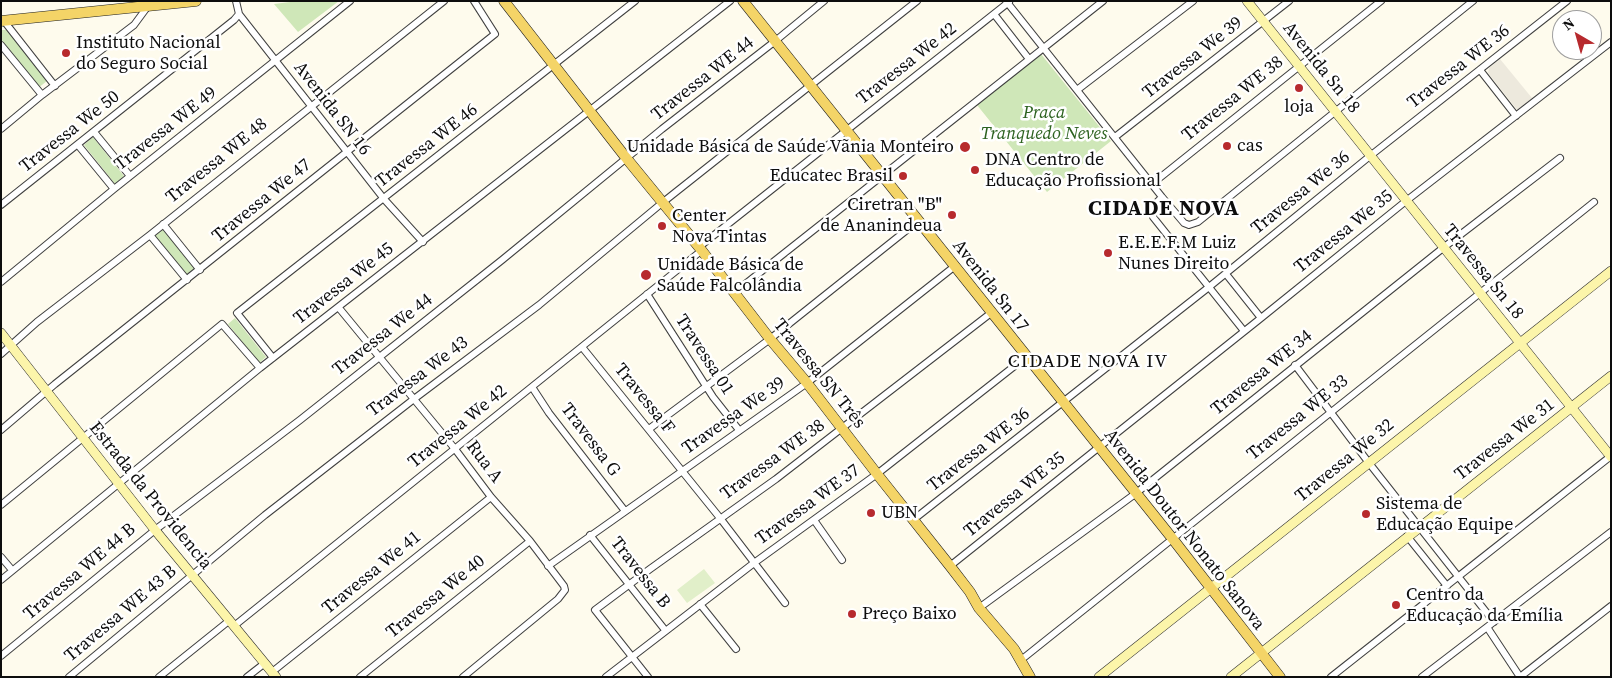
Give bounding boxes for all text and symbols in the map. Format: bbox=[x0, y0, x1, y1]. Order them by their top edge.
north arrow bbox=[1552, 10, 1602, 60]
street label: Travessa We 39 bbox=[1139, 12, 1247, 104]
text: N bbox=[1558, 13, 1579, 35]
street label: Travessa We 42 bbox=[853, 18, 961, 110]
street label: Avenida Sn 18 bbox=[1278, 18, 1364, 118]
street label: Travessa WE 36 bbox=[1404, 20, 1514, 114]
place label: Instituto Nacional do Seguro Social bbox=[76, 32, 221, 74]
street label: Travessa WE 44 bbox=[648, 32, 758, 126]
marker: Instituto Nacional do Seguro Social bbox=[60, 47, 72, 59]
street label: Travessa WE 38 bbox=[1178, 52, 1288, 146]
street label: Avenida SN 16 bbox=[289, 58, 375, 160]
street label: Travessa WE 49 bbox=[111, 82, 221, 176]
marker: loja bbox=[1293, 82, 1305, 94]
street label: Travessa We 50 bbox=[16, 86, 124, 178]
place label: loja bbox=[1284, 96, 1314, 118]
street label: Travessa WE 46 bbox=[372, 99, 482, 193]
park label: Praça Tranquedo Neves bbox=[981, 102, 1107, 144]
street label: Travessa WE 48 bbox=[162, 114, 272, 208]
place label: cas bbox=[1237, 135, 1263, 157]
place label: Unidade Básica de Saúde Vãnia Monteiro bbox=[627, 136, 954, 158]
marker: Unidade Básica de Saúde Vãnia Monteiro bbox=[958, 140, 972, 154]
marker: cas bbox=[1221, 140, 1233, 152]
street label: Travessa We 36 bbox=[1247, 147, 1355, 239]
place label: DNA Centro de Educação Profissional bbox=[985, 149, 1161, 192]
street label: Travessa We 47 bbox=[208, 155, 316, 247]
marker: DNA Centro de Educação Profissional bbox=[969, 164, 981, 176]
place label: Educatec Brasil bbox=[769, 165, 893, 187]
marker: Educatec Brasil bbox=[897, 170, 909, 182]
street label: Travessa We 35 bbox=[1290, 186, 1398, 278]
place label: Ciretran "B" de Ananindeua bbox=[820, 194, 942, 236]
district label: CIDADE NOVA bbox=[1087, 196, 1241, 222]
place label: Center Nova Tintas bbox=[672, 205, 767, 248]
marker: Ciretran "B" de Ananindeua bbox=[946, 209, 958, 221]
marker: Center Nova Tintas bbox=[656, 220, 668, 232]
street label: Travessa Sn 18 bbox=[1438, 220, 1528, 324]
place label: E.E.E.F.M Luiz Nunes Direito bbox=[1118, 232, 1236, 274]
street label: Avenida Sn 17 bbox=[947, 236, 1033, 336]
street label: Travessa We 45 bbox=[290, 238, 398, 330]
marker: E.E.E.F.M Luiz Nunes Direito bbox=[1102, 247, 1114, 259]
place label: Unidade Básica de Saúde Falcolândia bbox=[657, 254, 804, 296]
marker: Unidade Básica de Saúde Falcolândia bbox=[639, 268, 653, 282]
street label: Travessa We 44 bbox=[329, 289, 437, 381]
street label: Travessa 01 bbox=[670, 311, 738, 399]
street label: Travessa SN Três bbox=[768, 315, 870, 433]
street label: Travessa WE 34 bbox=[1207, 326, 1317, 420]
street label: Travessa We 43 bbox=[363, 332, 473, 422]
district label: CIDADE NOVA IV bbox=[1006, 351, 1170, 373]
street label: Travessa F bbox=[609, 360, 679, 438]
street label: Travessa WE 33 bbox=[1243, 371, 1353, 465]
street label: Travessa We 39 bbox=[678, 372, 790, 460]
street label: Travessa We 42 bbox=[404, 381, 512, 473]
street label: Travessa We 31 bbox=[1451, 394, 1559, 486]
street label: Travessa G bbox=[556, 399, 624, 481]
street label: Travessa WE 36 bbox=[924, 403, 1034, 497]
street label: Travessa WE 38 bbox=[717, 415, 829, 505]
street label: Travessa We 32 bbox=[1291, 415, 1399, 507]
street label: Estrada da Providencia bbox=[84, 418, 216, 574]
street label: Avenida Doutor Nonato Sanova bbox=[1099, 425, 1269, 635]
street label: Rua A bbox=[461, 437, 507, 487]
street label: Travessa WE 35 bbox=[960, 448, 1070, 542]
street label: Travessa WE 37 bbox=[752, 460, 864, 550]
place label: Sistema de Educação Equipe bbox=[1376, 493, 1513, 536]
place label: UBN bbox=[881, 502, 918, 524]
marker: UBN bbox=[865, 507, 877, 519]
marker: Sistema de Educação Equipe bbox=[1360, 508, 1372, 520]
street label: Travessa WE 44 B bbox=[20, 519, 140, 625]
street label: Travessa We 41 bbox=[318, 527, 426, 619]
street label: Travessa B bbox=[605, 533, 675, 613]
street label: Travessa We 40 bbox=[382, 551, 490, 643]
street label: Travessa WE 43 B bbox=[61, 561, 181, 667]
place label: Centro da Educação da Emília bbox=[1406, 584, 1563, 626]
marker: Centro da Educação da Emília bbox=[1390, 599, 1402, 611]
place label: Preço Baixo bbox=[862, 603, 957, 625]
marker: Preço Baixo bbox=[846, 608, 858, 620]

